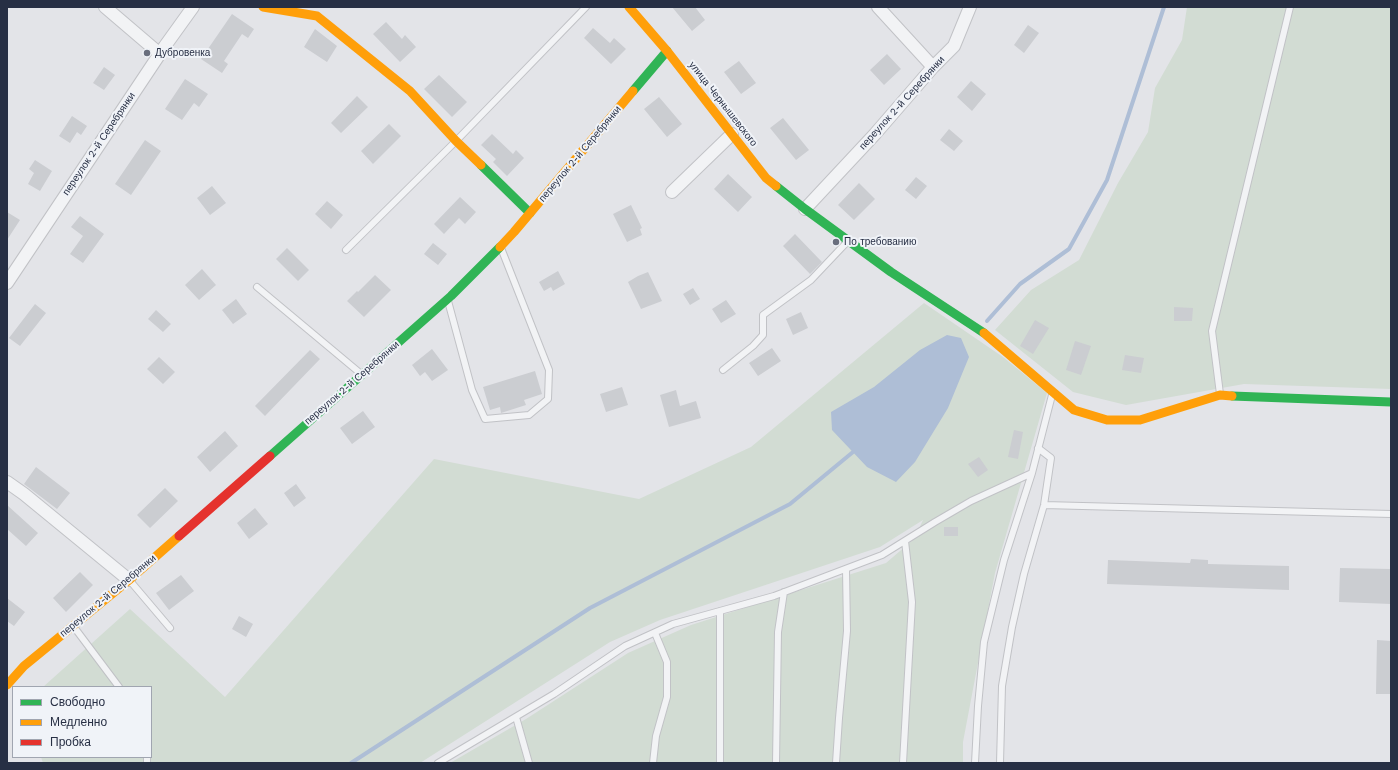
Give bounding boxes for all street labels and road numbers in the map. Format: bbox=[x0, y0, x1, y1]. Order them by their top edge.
street label: переулок 2-й Серебрянки bbox=[857, 54, 947, 152]
street label: улица Чернышевского bbox=[686, 59, 760, 149]
street label: переулок 2-й Серебрянки bbox=[60, 90, 138, 198]
street label: переулок 2-й Серебрянки bbox=[536, 104, 624, 204]
street label: переулок 2-й Серебрянки bbox=[302, 339, 402, 427]
street label: переулок 2-й Серебрянки bbox=[58, 552, 158, 640]

